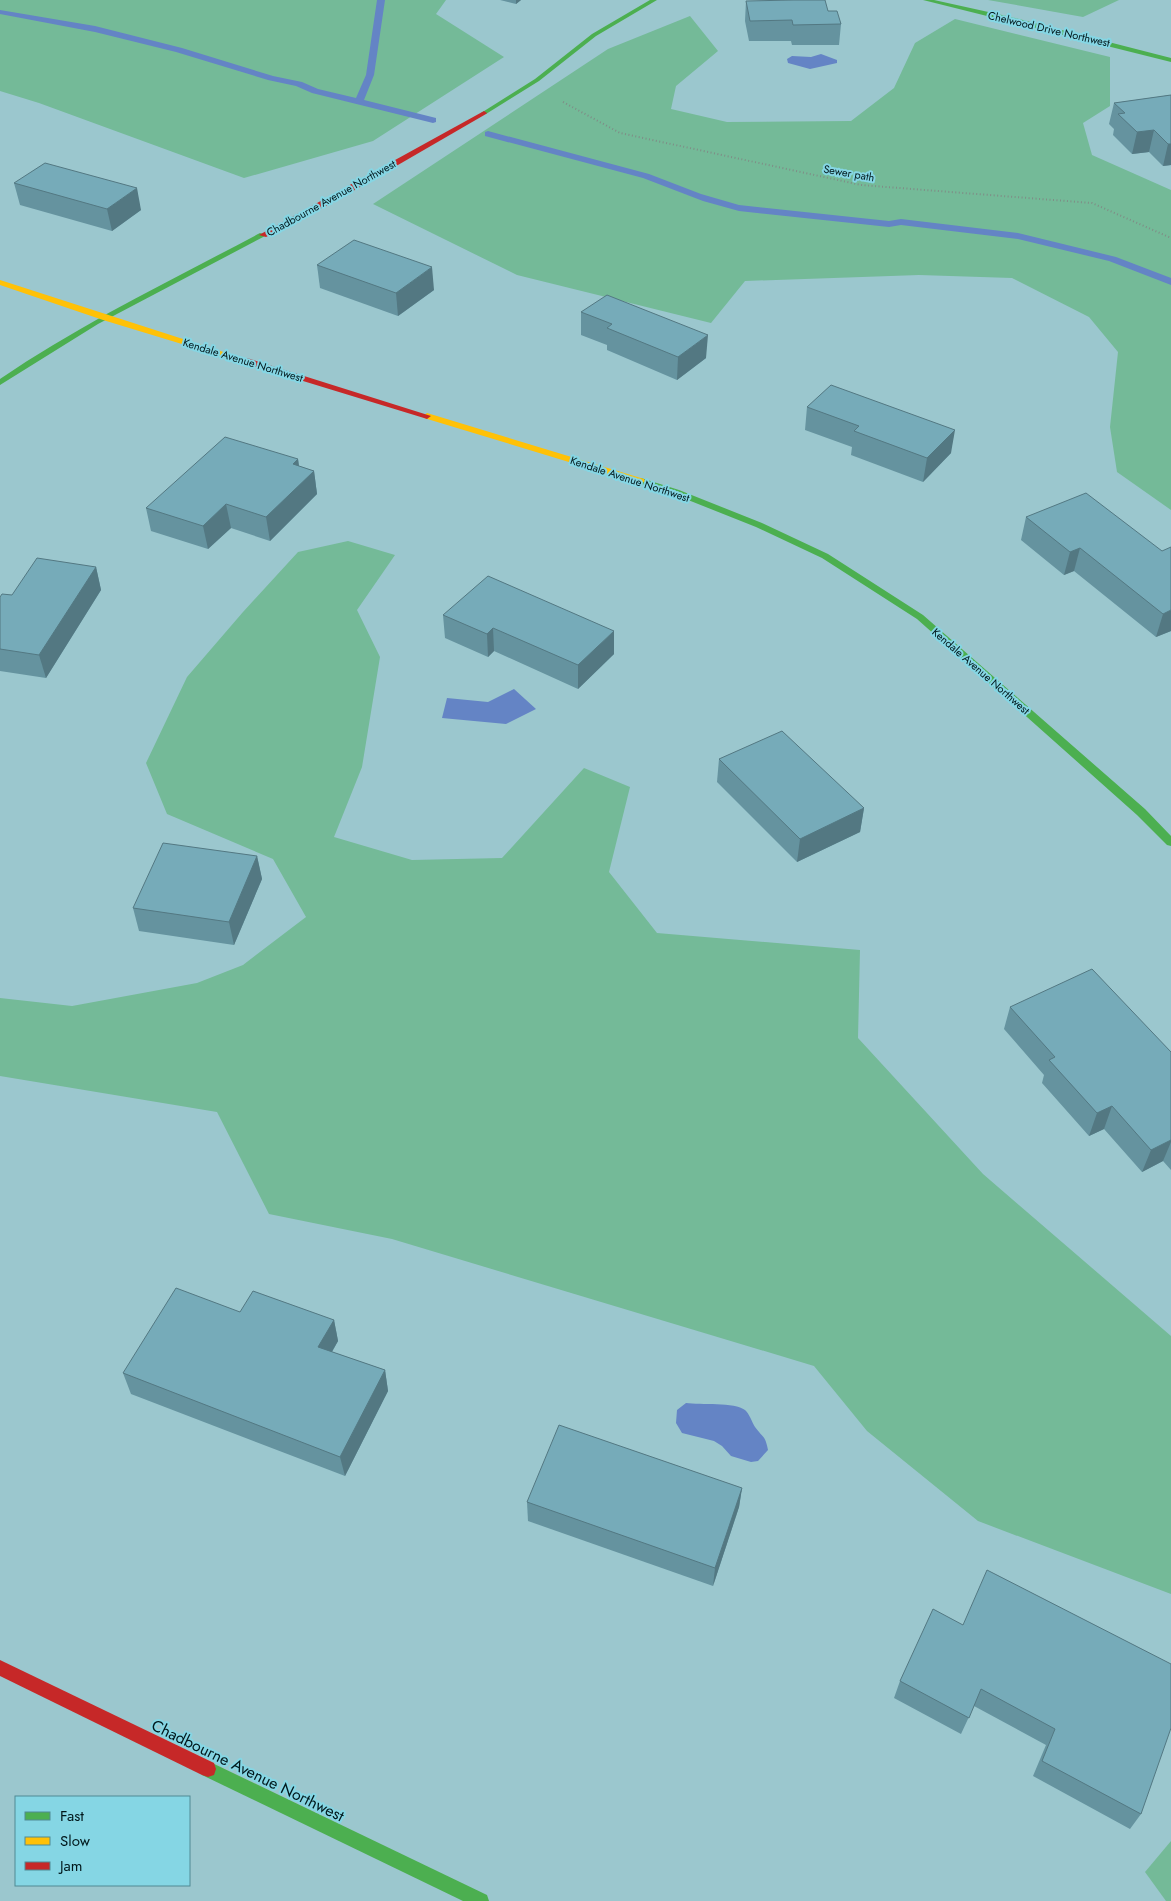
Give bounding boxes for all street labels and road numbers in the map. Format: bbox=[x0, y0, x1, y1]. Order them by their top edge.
street label: Chelwood Drive Northwest bbox=[986, 7, 1112, 51]
street label: Chadbourne Avenue Northwest bbox=[263, 156, 399, 240]
street label: Sewer path bbox=[822, 161, 876, 185]
street label: Kendale Avenue Northwest bbox=[181, 334, 305, 386]
street label: Kendale Avenue Northwest bbox=[568, 452, 692, 506]
street label: Kendale Avenue Northwest bbox=[929, 624, 1034, 718]
street label: Chadbourne Avenue Northwest bbox=[147, 1714, 348, 1827]

